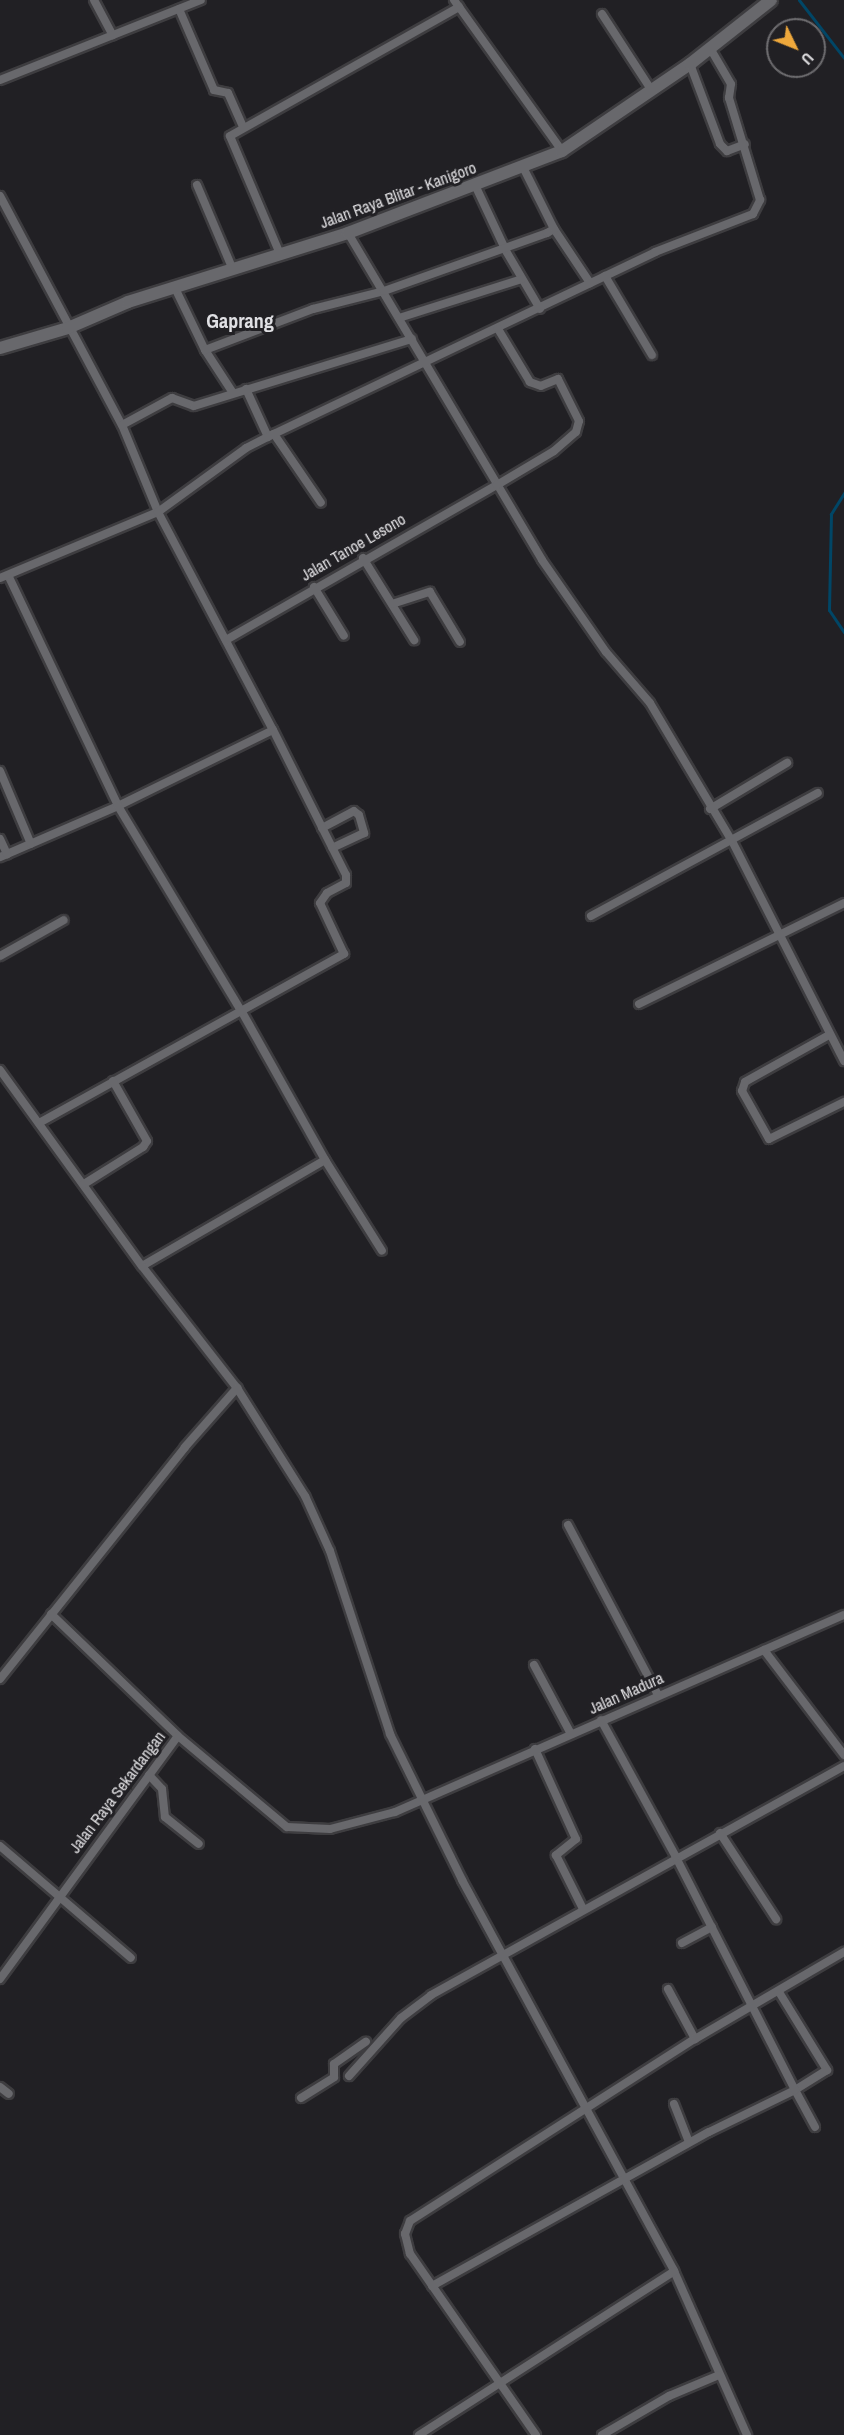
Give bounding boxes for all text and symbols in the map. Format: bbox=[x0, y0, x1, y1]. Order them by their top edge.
north arrow bbox=[766, 18, 826, 78]
text: U bbox=[796, 48, 819, 70]
street label: Jalan Raya Blitar - Kanigoro bbox=[317, 158, 479, 232]
district label: Gaprang bbox=[206, 308, 274, 332]
street label: Jalan Tanoe Lesono bbox=[297, 509, 409, 585]
street label: Jalan Madura bbox=[586, 1668, 666, 1718]
street label: Jalan Raya Sekardangan bbox=[65, 1727, 169, 1857]

